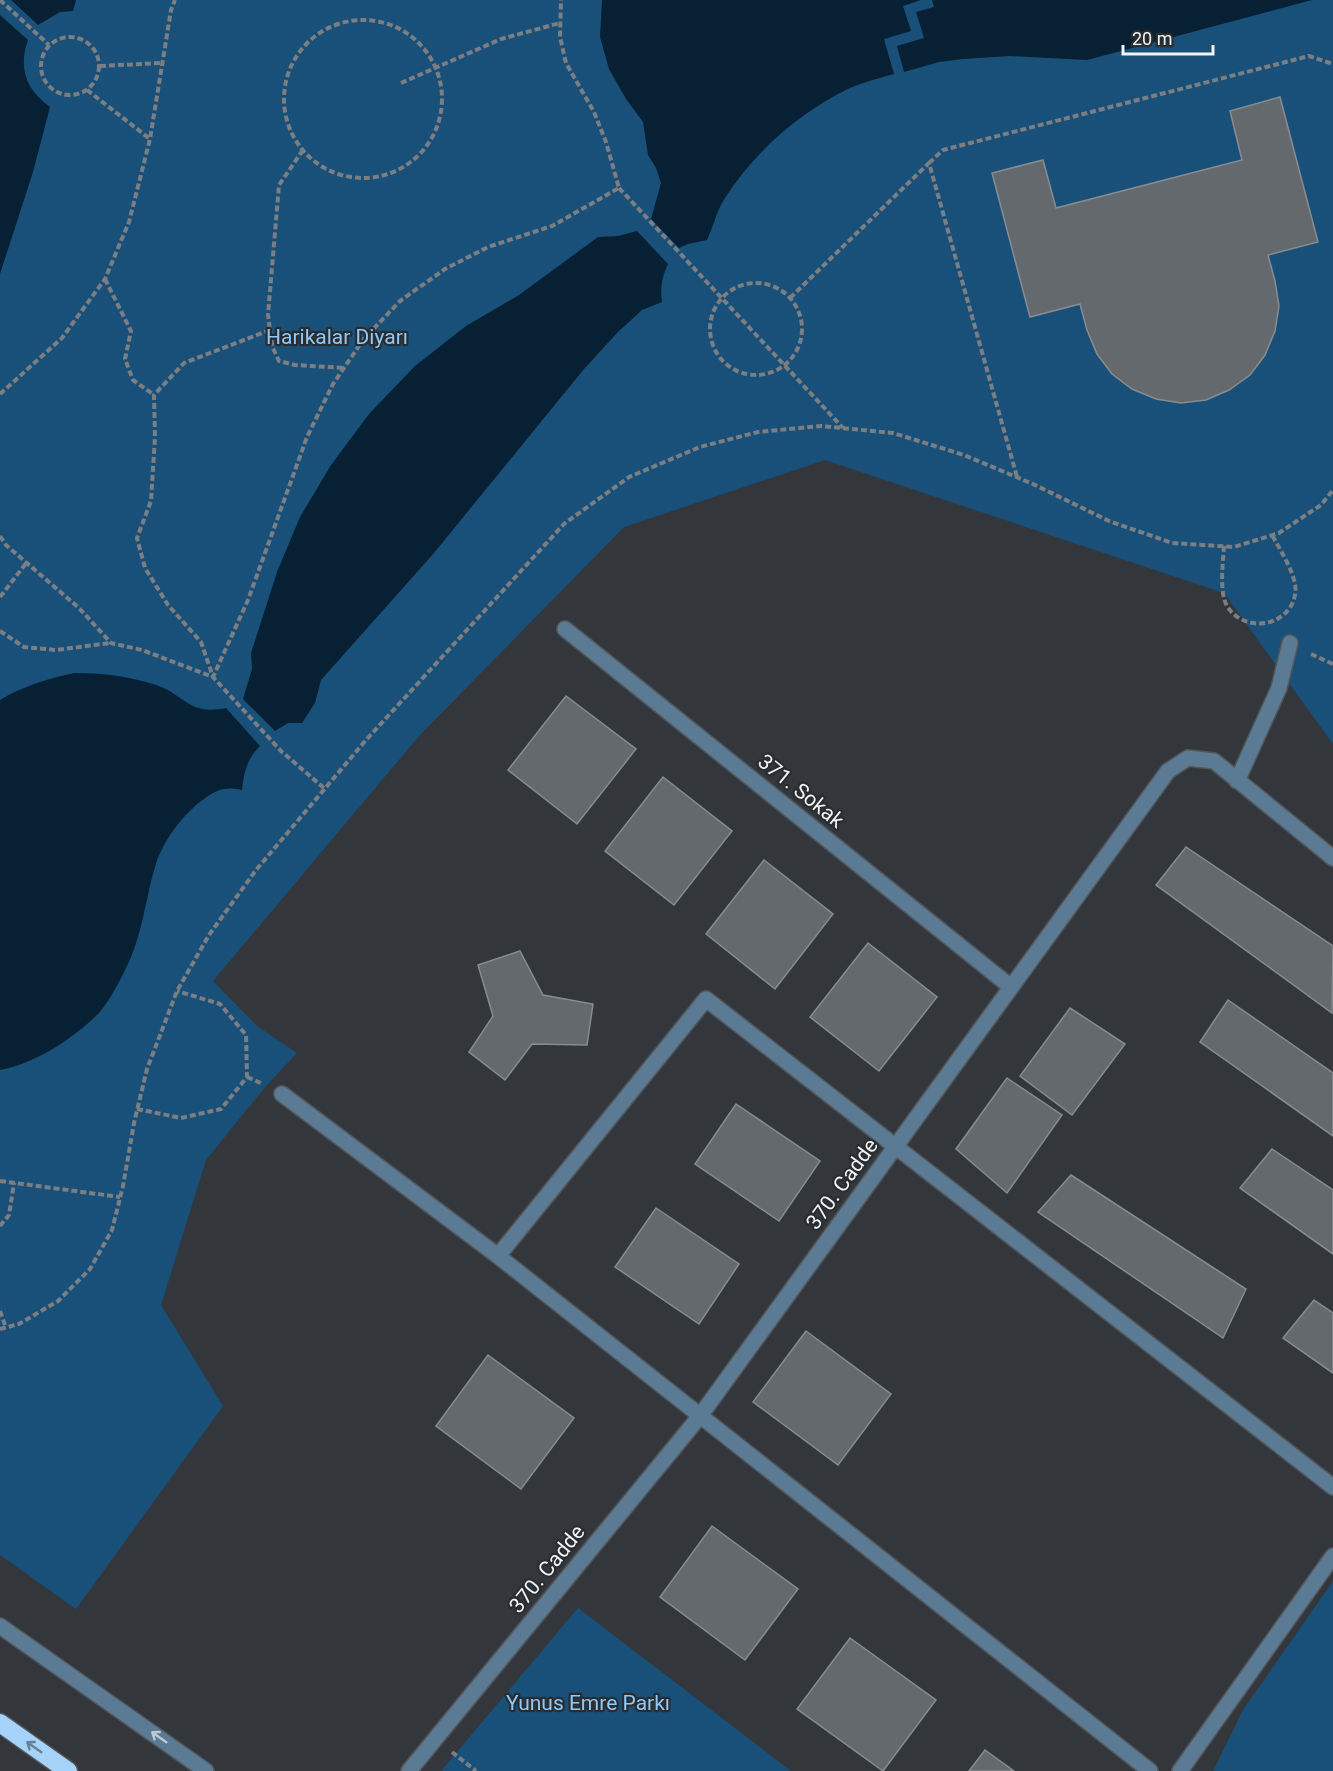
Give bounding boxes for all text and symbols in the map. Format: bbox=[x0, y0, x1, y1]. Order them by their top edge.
scale bar bbox=[1123, 18, 1213, 56]
text: 20 m bbox=[1132, 28, 1172, 49]
park label: Harikalar Diyarı bbox=[266, 325, 408, 349]
street label: 371. Sokak bbox=[753, 749, 849, 833]
street label: 370. Cadde bbox=[801, 1134, 883, 1234]
street label: 370. Cadde bbox=[504, 1520, 590, 1618]
park label: Yunus Emre Parkı bbox=[506, 1691, 670, 1715]
one-way arrow bbox=[151, 1731, 167, 1743]
one-way arrow bbox=[27, 1741, 43, 1753]

